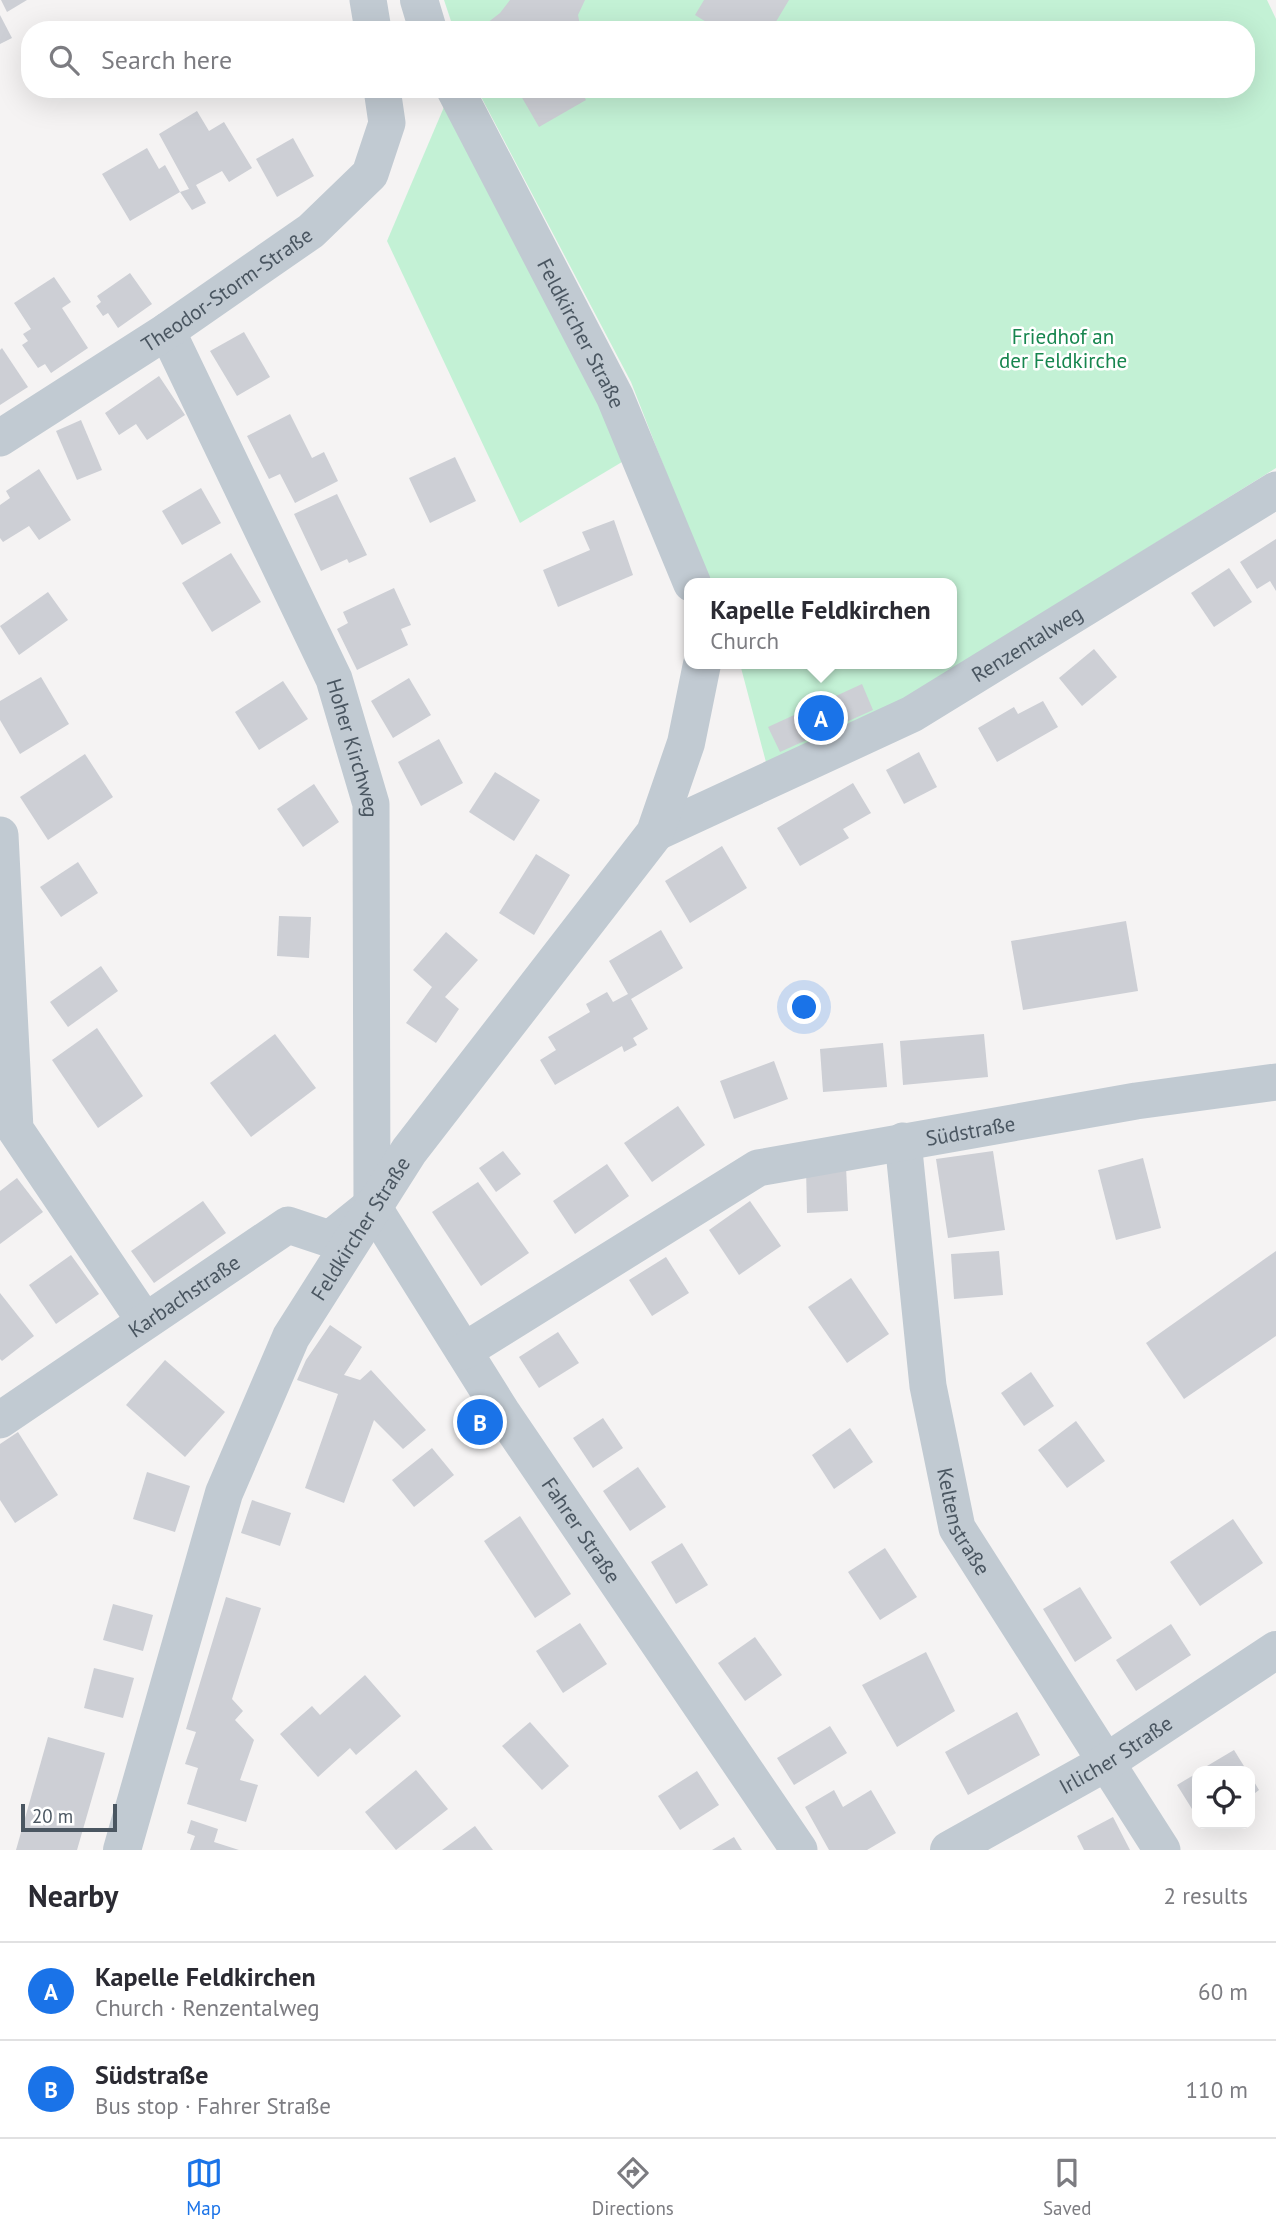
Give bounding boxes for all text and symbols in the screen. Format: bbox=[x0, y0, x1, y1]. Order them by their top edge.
search box bbox=[21, 21, 1255, 98]
icon: search bbox=[45, 41, 83, 79]
text: Search here bbox=[101, 43, 232, 76]
street label: Theodor-Storm-Straße bbox=[136, 221, 317, 358]
street label: Feldkircher Straße bbox=[532, 254, 631, 412]
park label: Friedhof an der Feldkirche bbox=[999, 323, 1127, 374]
popup bbox=[684, 578, 957, 669]
text: Kapelle Feldkirchen bbox=[710, 593, 931, 626]
street label: Renzentalweg bbox=[966, 599, 1087, 688]
text: Church bbox=[710, 626, 779, 655]
street label: Hoher Kirchweg bbox=[321, 675, 385, 818]
pin: A bbox=[798, 692, 844, 744]
your location bbox=[787, 990, 821, 1024]
street label: Südstraße bbox=[924, 1109, 1017, 1152]
street label: Feldkircher Straße bbox=[304, 1151, 416, 1305]
street label: Karbachstraße bbox=[123, 1248, 245, 1343]
pin: B bbox=[457, 1396, 503, 1448]
street label: Keltenstraße bbox=[931, 1465, 997, 1580]
street label: Fahrer Straße bbox=[536, 1472, 627, 1588]
street label: Irlicher Straße bbox=[1054, 1709, 1177, 1800]
map controls bbox=[1192, 1766, 1255, 1829]
button: locate bbox=[1192, 1766, 1255, 1829]
scale bar bbox=[21, 1801, 117, 1833]
text: 20 m bbox=[32, 1804, 73, 1828]
text: Nearby bbox=[28, 1876, 118, 1915]
text: 2 results bbox=[1164, 1881, 1248, 1910]
text: Kapelle Feldkirchen bbox=[95, 1960, 316, 1993]
text: A bbox=[44, 1977, 58, 2006]
text: 60 m bbox=[1198, 1977, 1248, 2006]
text: Church · Renzentalweg bbox=[95, 1993, 320, 2022]
text: Südstraße bbox=[95, 2058, 208, 2091]
text: B bbox=[44, 2075, 58, 2104]
text: 110 m bbox=[1186, 2075, 1248, 2104]
text: Bus stop · Fahrer Straße bbox=[95, 2091, 331, 2120]
tab: Map bbox=[185, 2154, 223, 2220]
tab: Directions bbox=[592, 2154, 674, 2220]
tab: Saved bbox=[1043, 2154, 1091, 2220]

